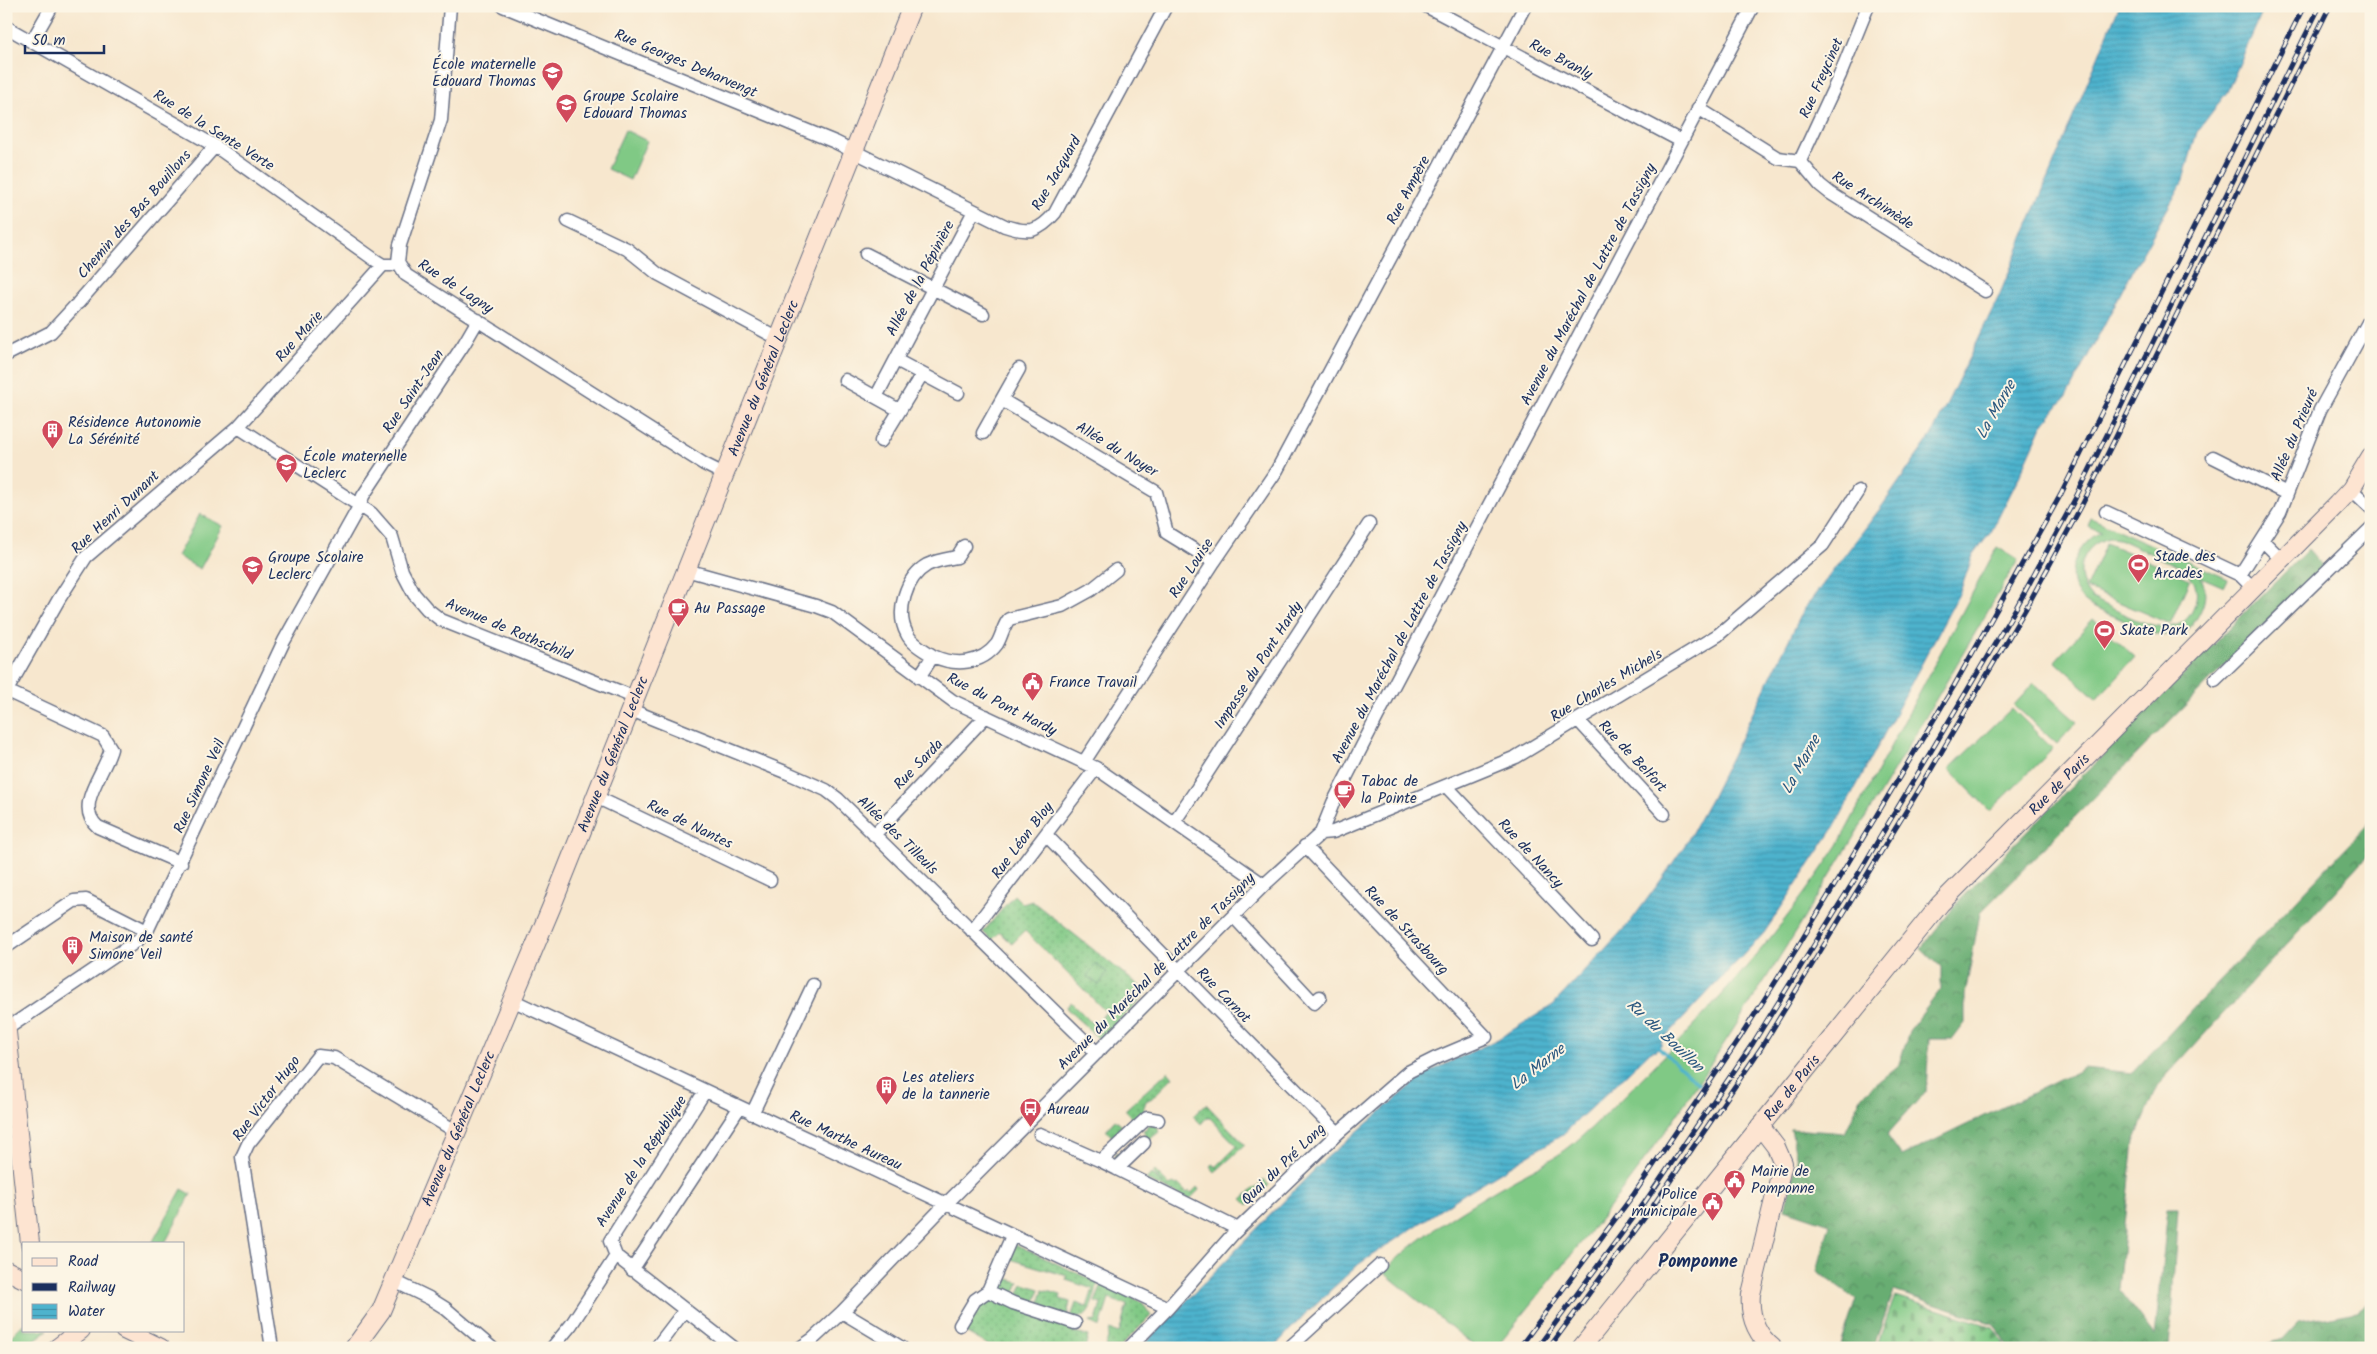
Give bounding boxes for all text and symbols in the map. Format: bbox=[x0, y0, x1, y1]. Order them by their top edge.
scale bar bbox=[25, 22, 104, 54]
street label: Rue Georges Deharvengt bbox=[610, 23, 761, 105]
text: 50 m bbox=[32, 29, 66, 53]
street label: Rue Branly bbox=[1524, 33, 1597, 87]
street label: Rue Freycinet bbox=[1793, 34, 1850, 123]
place label: École maternelle Edouard Thomas bbox=[432, 53, 537, 94]
school or university icon: École maternelle Edouard Thomas bbox=[540, 61, 564, 92]
street label: Rue de la Sente Verte bbox=[148, 84, 279, 178]
place label: Groupe Scolaire Edouard Thomas bbox=[583, 85, 688, 126]
school or university icon: Groupe Scolaire Edouard Thomas bbox=[555, 93, 579, 124]
street label: Rue Jacquard bbox=[1026, 131, 1088, 216]
street label: Chemin des Bas Bouillons bbox=[72, 144, 198, 285]
street label: Rue Ampère bbox=[1381, 151, 1437, 229]
street label: Avenue du Maréchal de Lattre de Tassigny bbox=[1515, 158, 1664, 410]
street label: Rue Archimède bbox=[1827, 165, 1919, 237]
street label: Allée de la Pépinière bbox=[880, 216, 962, 341]
street label: Rue de Lagny bbox=[413, 253, 499, 321]
street label: Avenue du Général Leclerc bbox=[722, 296, 806, 460]
street label: Rue Marie bbox=[270, 305, 330, 368]
street label: Rue Saint-Jean bbox=[377, 345, 451, 438]
water label: La Marne bbox=[1970, 374, 2024, 444]
street label: Allée du Prieuré bbox=[2265, 384, 2326, 486]
place label: Résidence Autonomie La Sérénité bbox=[68, 411, 201, 452]
street label: Allée du Noyer bbox=[1071, 416, 1163, 484]
building icon: Résidence Autonomie La Sérénité bbox=[40, 419, 64, 450]
place label: École maternelle Leclerc bbox=[303, 445, 407, 486]
school or university icon: École maternelle Leclerc bbox=[275, 453, 299, 484]
street label: Rue Henri Dunant bbox=[66, 465, 166, 560]
street label: Avenue du Maréchal de Lattre de Tassigny bbox=[1326, 516, 1475, 768]
street label: Rue Louise bbox=[1163, 533, 1220, 603]
place label: Stade des Arcades bbox=[2154, 545, 2216, 586]
place label: Groupe Scolaire Leclerc bbox=[268, 546, 364, 587]
sports icon: Stade des Arcades bbox=[2126, 553, 2150, 584]
school or university icon: Groupe Scolaire Leclerc bbox=[240, 554, 264, 585]
street label: Avenue de Rothschild bbox=[441, 592, 576, 668]
cafe icon: Au Passage bbox=[666, 596, 690, 627]
street label: Impasse du Pont Hardy bbox=[1208, 596, 1310, 734]
place label: Au Passage bbox=[694, 597, 765, 621]
sports icon: Skate Park bbox=[2092, 618, 2116, 649]
place label: Skate Park bbox=[2120, 619, 2189, 643]
street label: Rue Charles Michels bbox=[1546, 642, 1668, 729]
street label: Rue du Pont Hardy bbox=[942, 667, 1062, 743]
public building icon: France Travail bbox=[1021, 670, 1045, 701]
place label: France Travail bbox=[1049, 671, 1137, 695]
street label: Avenue du Général Leclerc bbox=[571, 672, 656, 836]
street label: Rue de Belfort bbox=[1592, 715, 1673, 799]
water label: La Marne bbox=[1775, 729, 1829, 799]
street label: Rue Sarda bbox=[888, 734, 949, 796]
street label: Rue Simone Veil bbox=[168, 735, 232, 838]
street label: Rue de Paris bbox=[2023, 748, 2097, 821]
place label: Tabac de la Pointe bbox=[1361, 770, 1418, 811]
cafe icon: Tabac de la Pointe bbox=[1333, 778, 1357, 809]
street label: Allée des Tilleuls bbox=[851, 790, 944, 881]
street label: Rue de Nantes bbox=[642, 794, 737, 856]
street label: Rue Léon Bloy bbox=[986, 796, 1060, 884]
street label: Rue de Nancy bbox=[1492, 813, 1570, 895]
street label: Avenue du Maréchal de Lattre de Tassigny bbox=[1052, 867, 1262, 1076]
street label: Rue de Strasbourg bbox=[1358, 880, 1454, 981]
place label: Maison de santé Simone Veil bbox=[89, 926, 194, 967]
building icon: Maison de santé Simone Veil bbox=[61, 934, 85, 965]
street label: Rue Carnot bbox=[1190, 962, 1256, 1029]
water label: Ru du Bouillon bbox=[1621, 993, 1710, 1080]
water label: La Marne bbox=[1505, 1037, 1572, 1097]
street label: Avenue du Général Leclerc bbox=[415, 1047, 503, 1210]
street label: Rue de Paris bbox=[1758, 1049, 1827, 1126]
street label: Rue Victor Hugo bbox=[227, 1051, 307, 1146]
place label: Les ateliers de la tannerie bbox=[902, 1066, 990, 1107]
building icon: Les ateliers de la tannerie bbox=[874, 1074, 898, 1105]
street label: Avenue de la République bbox=[590, 1091, 694, 1232]
bus stop icon: Aureau bbox=[1019, 1097, 1043, 1128]
place label: Aureau bbox=[1047, 1098, 1089, 1122]
street label: Rue Marthe Aureau bbox=[785, 1104, 906, 1177]
street label: Quai du Pré Long bbox=[1236, 1118, 1332, 1212]
place label: Mairie de Pomponne bbox=[1751, 1160, 1815, 1201]
public building icon: Mairie de Pomponne bbox=[1723, 1168, 1747, 1199]
place label: Police municipale bbox=[1631, 1183, 1697, 1224]
public building icon: Police municipale bbox=[1701, 1191, 1725, 1222]
legend bbox=[22, 1242, 185, 1332]
district label: Pomponne bbox=[1658, 1248, 1738, 1277]
text: Road bbox=[68, 1250, 99, 1274]
text: Railway bbox=[68, 1276, 116, 1300]
text: Water bbox=[68, 1300, 105, 1324]

